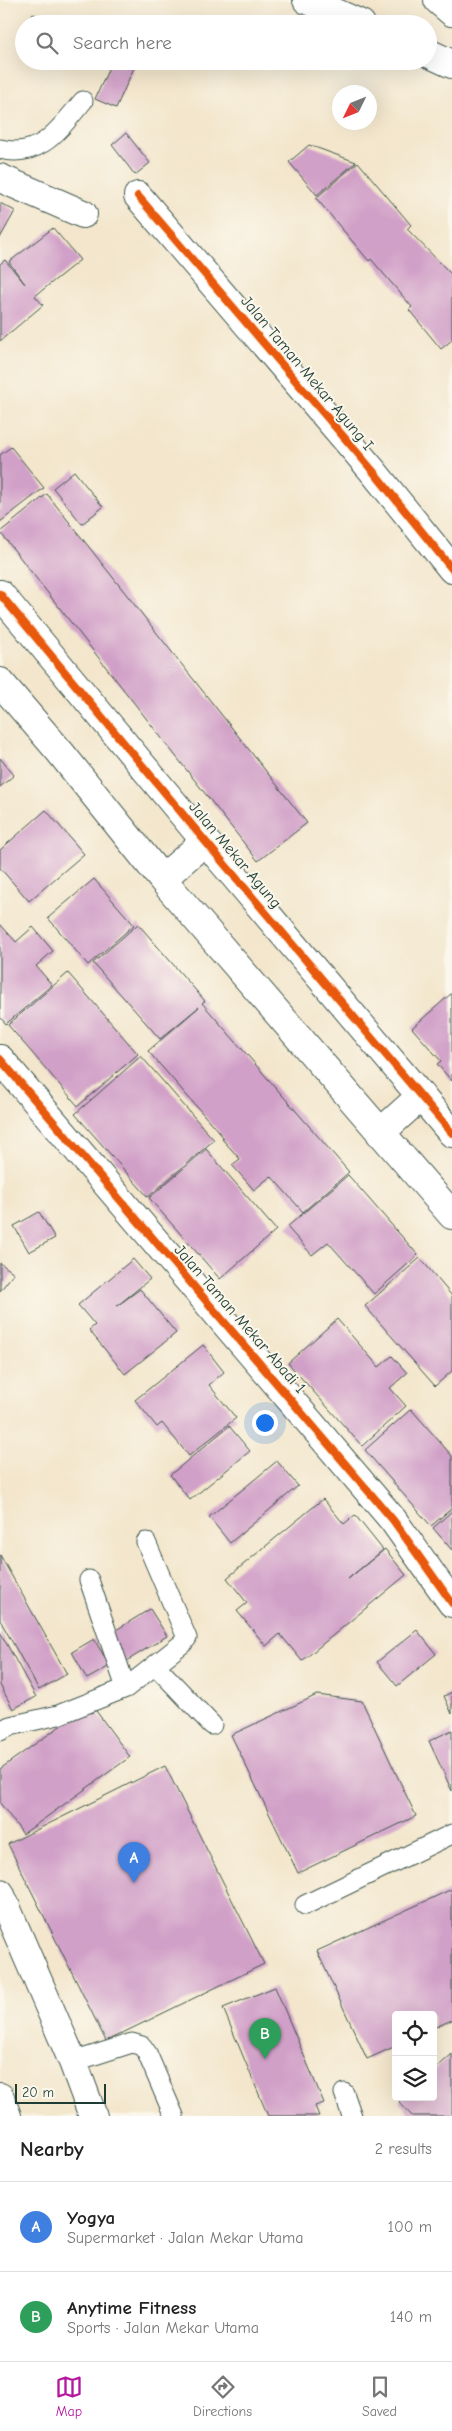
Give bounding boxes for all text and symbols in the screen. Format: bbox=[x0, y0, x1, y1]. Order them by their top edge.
search box bbox=[15, 15, 437, 70]
icon: search bbox=[33, 29, 61, 57]
text: Search here bbox=[73, 32, 172, 54]
north arrow bbox=[332, 85, 377, 130]
street label: Jalan Taman Mekar Agung I bbox=[237, 292, 377, 454]
street label: Jalan Mekar Agung bbox=[185, 798, 285, 912]
street label: Jalan Taman Mekar Abadi 1 bbox=[171, 1241, 309, 1397]
your location bbox=[252, 1410, 278, 1436]
pin: A bbox=[118, 1842, 150, 1883]
map controls bbox=[392, 2011, 437, 2101]
button: locate bbox=[392, 2011, 437, 2056]
pin: B bbox=[249, 2018, 281, 2059]
button: layers bbox=[392, 2056, 437, 2101]
scale bar bbox=[15, 2081, 106, 2104]
text: 20 m bbox=[22, 2084, 54, 2101]
text: Nearby bbox=[20, 2137, 84, 2161]
text: 2 results bbox=[375, 2140, 432, 2158]
text: Yogya bbox=[67, 2207, 115, 2229]
text: A bbox=[32, 2218, 40, 2236]
text: 100 m bbox=[388, 2218, 432, 2236]
text: Supermarket · Jalan Mekar Utama bbox=[67, 2229, 303, 2247]
text: Anytime Fitness bbox=[67, 2297, 196, 2319]
text: B bbox=[31, 2308, 41, 2326]
text: 140 m bbox=[390, 2308, 432, 2326]
text: Sports · Jalan Mekar Utama bbox=[67, 2319, 259, 2337]
tab: Map bbox=[55, 2373, 83, 2420]
tab: Directions bbox=[193, 2373, 252, 2420]
tab: Saved bbox=[362, 2373, 397, 2420]

